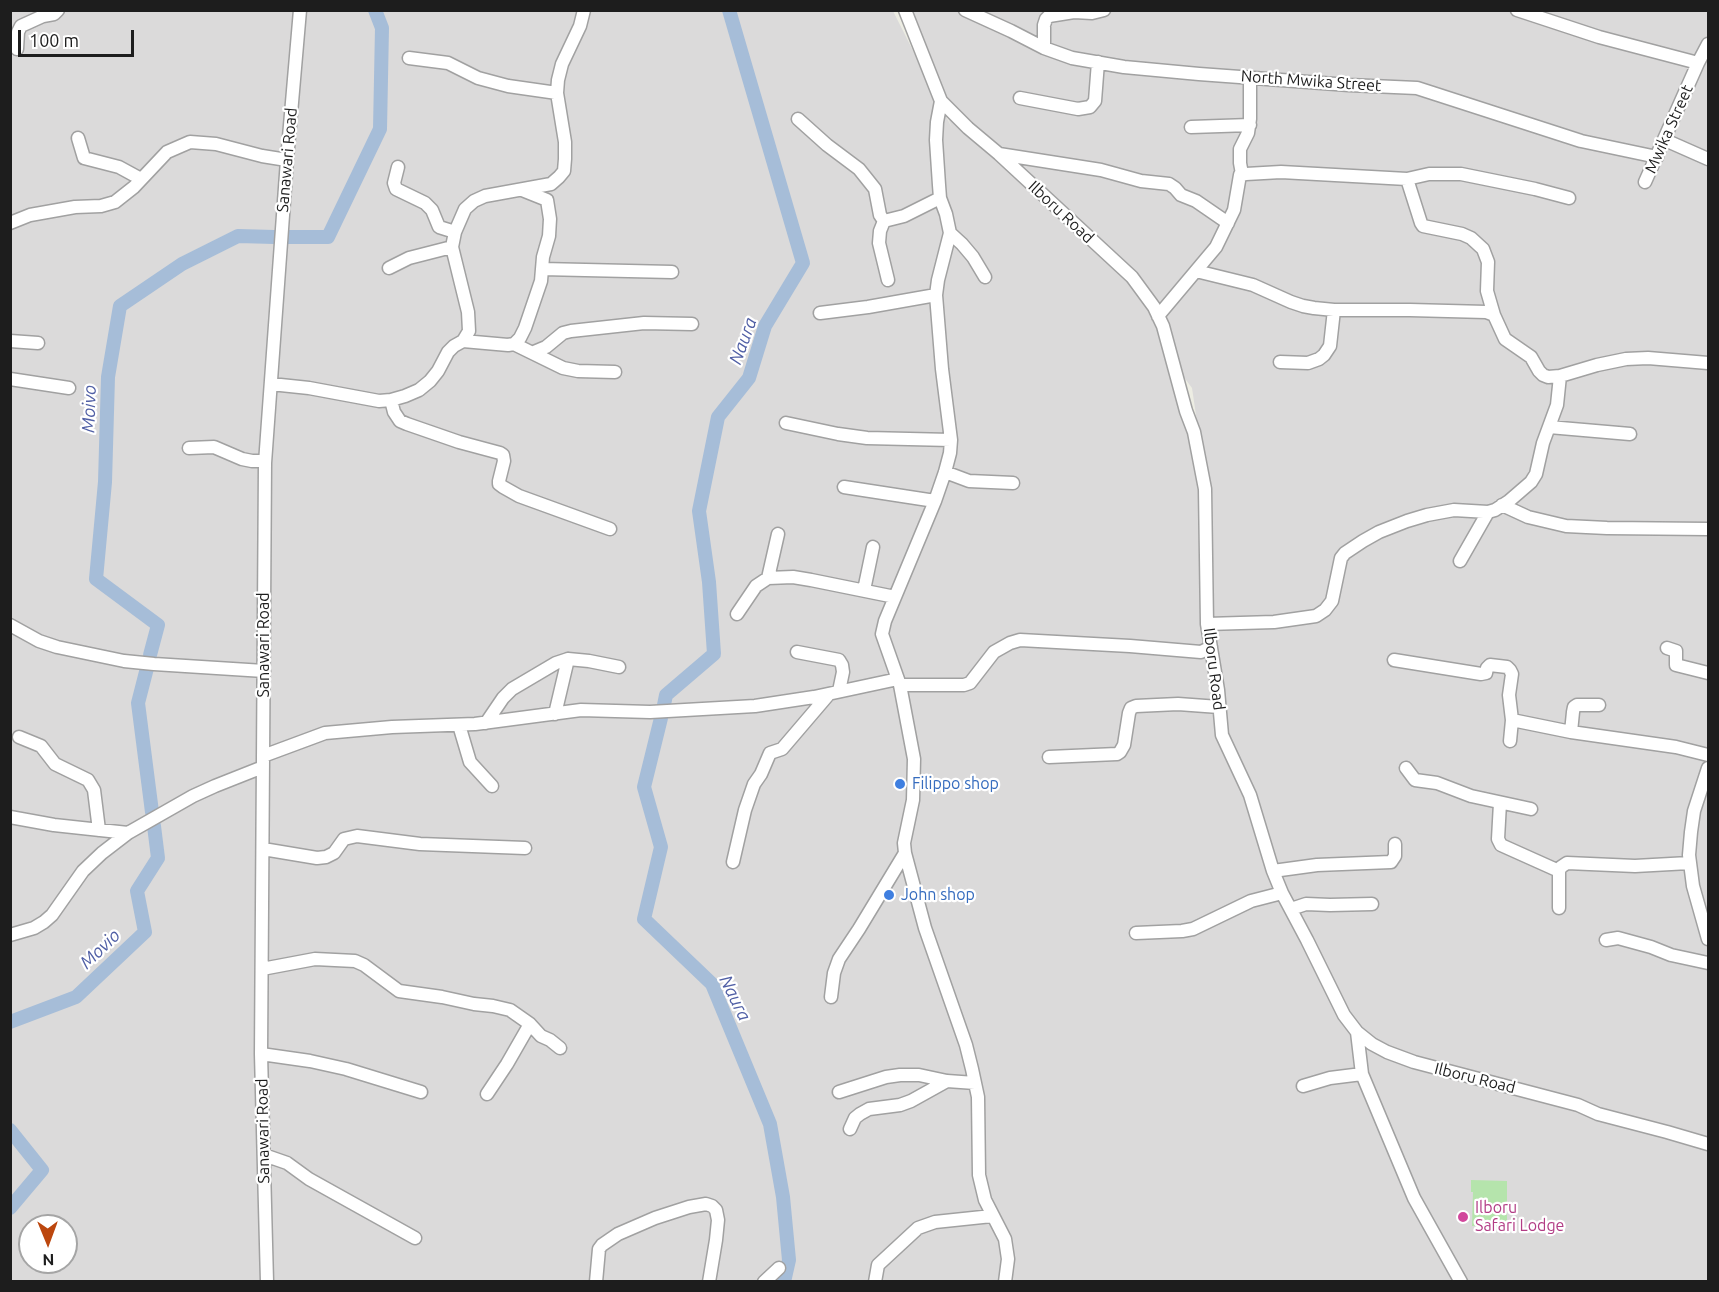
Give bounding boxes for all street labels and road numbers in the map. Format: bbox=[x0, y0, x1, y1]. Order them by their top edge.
street label: North Mwika Street bbox=[1240, 67, 1382, 95]
street label: Mwika Street bbox=[1641, 82, 1697, 176]
street label: Sanawari Road bbox=[273, 107, 301, 213]
street label: Ilboru Road bbox=[1024, 177, 1098, 247]
street label: Sanawari Road bbox=[254, 592, 274, 698]
street label: Ilboru Road bbox=[1199, 627, 1229, 711]
street label: Ilboru Road bbox=[1433, 1059, 1517, 1097]
street label: Sanawari Road bbox=[252, 1078, 274, 1184]

